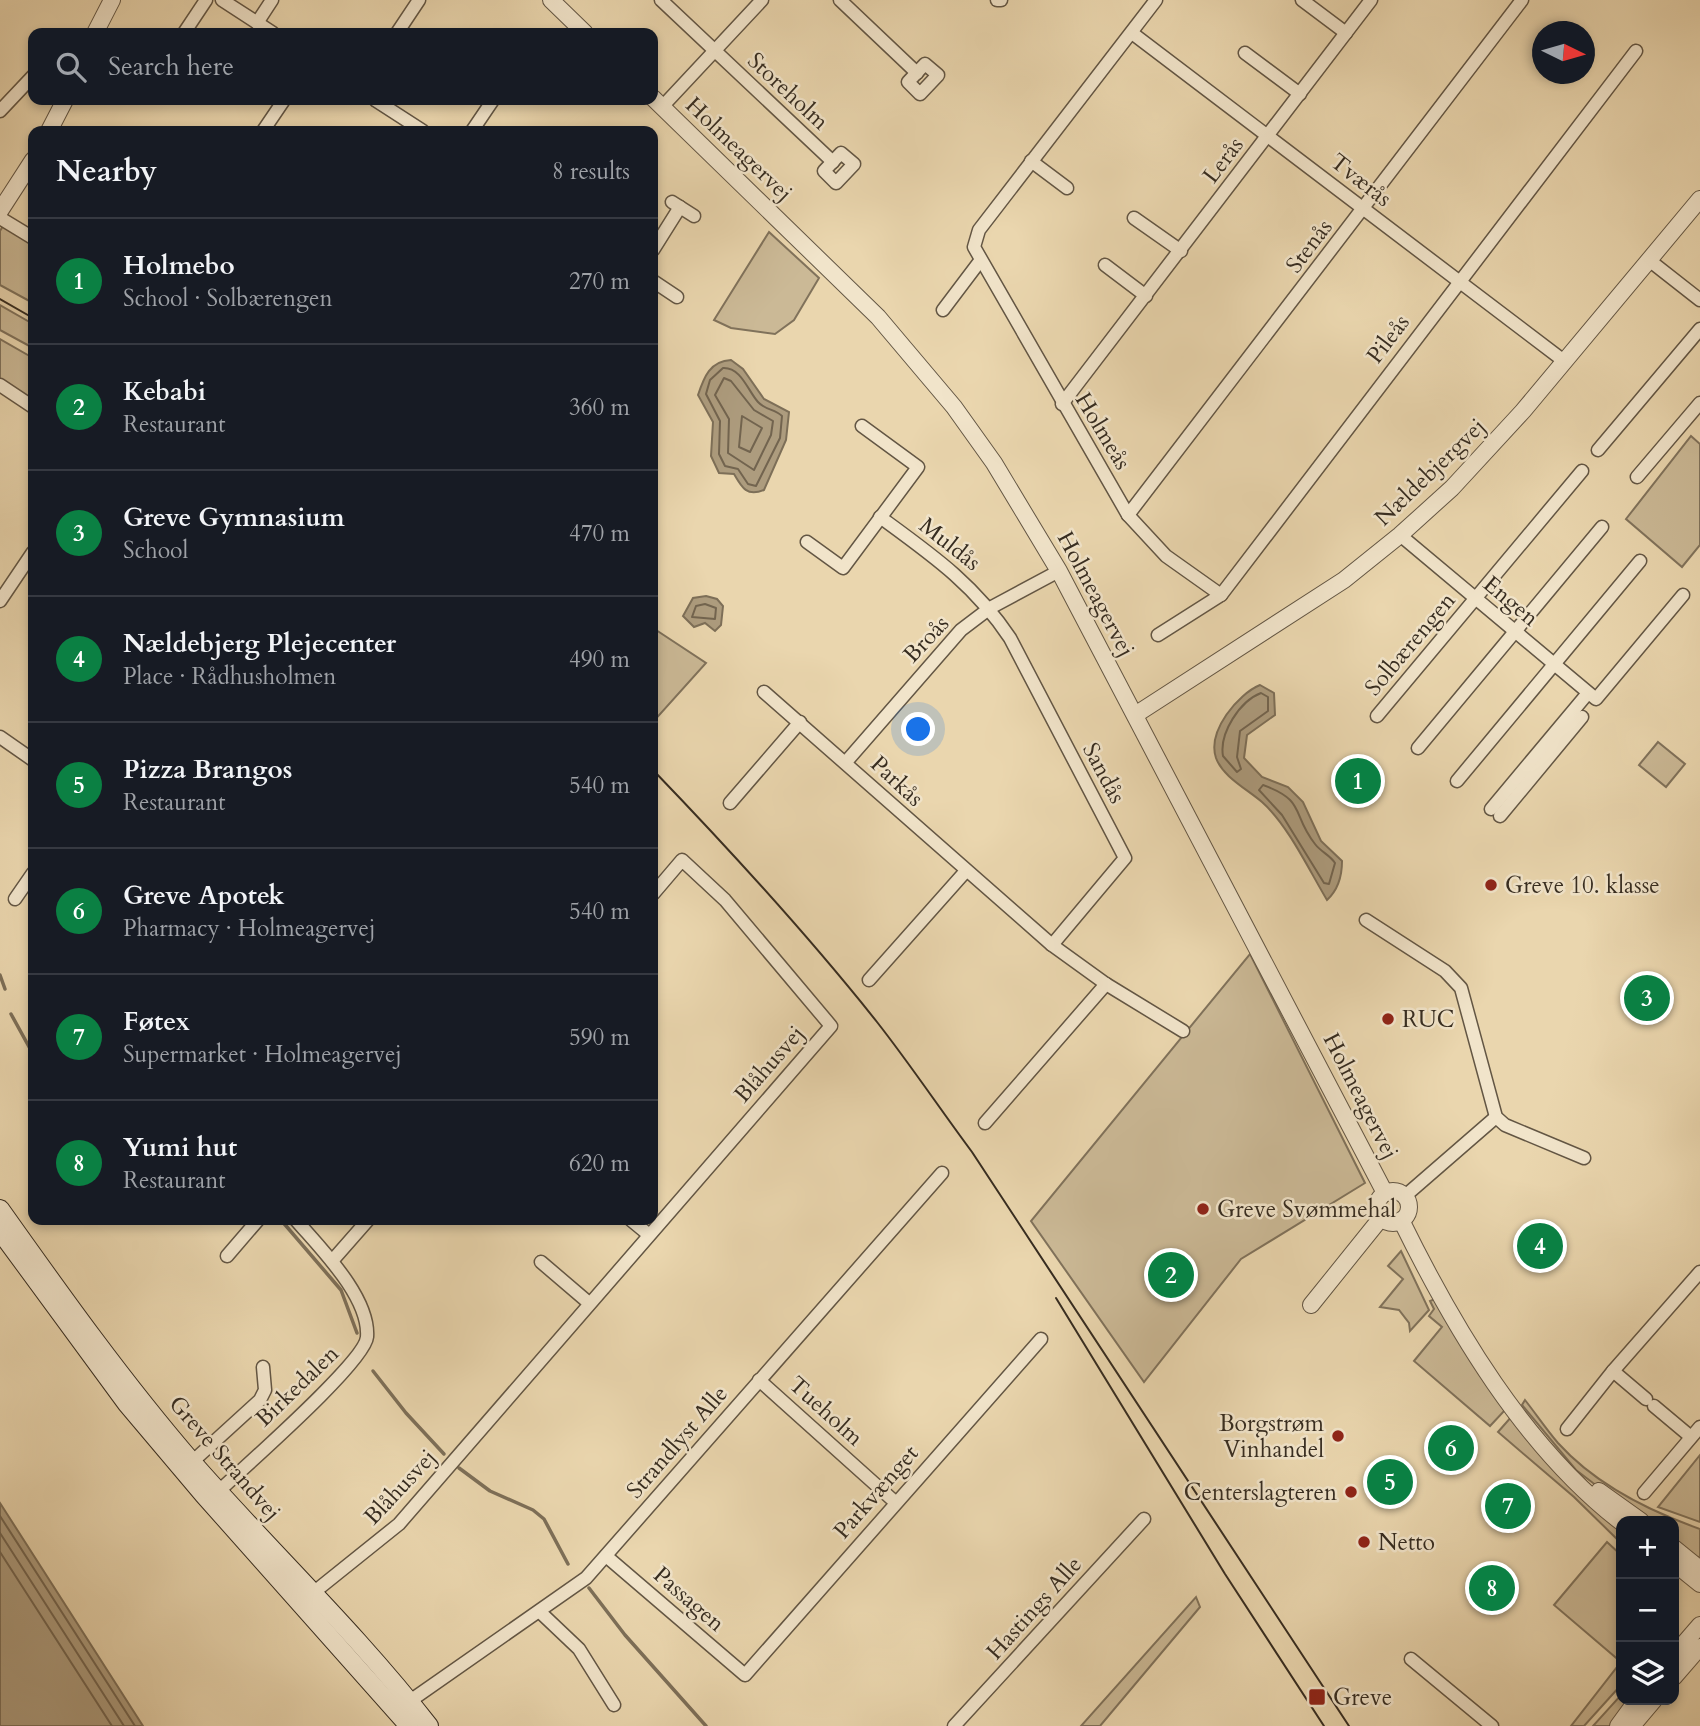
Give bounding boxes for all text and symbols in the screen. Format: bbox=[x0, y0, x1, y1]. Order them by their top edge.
north arrow bbox=[1532, 21, 1595, 84]
search box bbox=[28, 28, 658, 105]
street label: Storeholm bbox=[741, 45, 836, 137]
icon: search bbox=[52, 48, 90, 86]
text: Search here bbox=[108, 49, 234, 84]
street label: Holmeagervej bbox=[679, 90, 799, 208]
street label: Lerås bbox=[1195, 131, 1251, 189]
street label: Tværås bbox=[1324, 146, 1398, 214]
text: Nearby bbox=[56, 151, 157, 192]
text: 8 results bbox=[552, 156, 630, 187]
street label: Stenås bbox=[1279, 213, 1339, 279]
text: Holmebo bbox=[123, 248, 235, 283]
text: 1 bbox=[73, 266, 85, 297]
text: 270 m bbox=[569, 266, 630, 297]
text: School · Solbærengen bbox=[123, 283, 332, 314]
street label: Pileås bbox=[1359, 308, 1417, 370]
text: Kebabi bbox=[123, 374, 206, 409]
street label: Holmeås bbox=[1068, 387, 1138, 475]
text: 2 bbox=[73, 392, 85, 423]
text: 360 m bbox=[569, 392, 630, 423]
text: Restaurant bbox=[123, 409, 226, 440]
street label: Nældebjergvej bbox=[1368, 411, 1492, 533]
text: Greve Gymnasium bbox=[123, 500, 345, 535]
street label: Muldås bbox=[913, 510, 987, 578]
text: 3 bbox=[73, 518, 85, 549]
text: 470 m bbox=[569, 518, 630, 549]
street label: Holmeagervej bbox=[1050, 526, 1142, 662]
text: School bbox=[123, 535, 188, 566]
street label: Engen bbox=[1477, 569, 1545, 633]
street label: Solbærengen bbox=[1358, 586, 1462, 702]
street label: Broås bbox=[896, 609, 956, 669]
text: Nældebjerg Plejecenter bbox=[123, 626, 396, 661]
text: 4 bbox=[73, 644, 85, 675]
text: 490 m bbox=[569, 644, 630, 675]
text: Place · Rådhusholmen bbox=[123, 661, 336, 692]
your location bbox=[901, 712, 935, 746]
street label: Sandås bbox=[1075, 737, 1133, 809]
street label: Parkås bbox=[864, 749, 930, 813]
text: Pizza Brangos bbox=[123, 752, 292, 787]
pin: 1 bbox=[1335, 755, 1381, 807]
text: 5 bbox=[73, 770, 85, 801]
text: 540 m bbox=[569, 770, 630, 801]
text: Restaurant bbox=[123, 787, 226, 818]
place label: Greve 10. klasse bbox=[1505, 870, 1660, 901]
marker: Greve 10. klasse bbox=[1483, 877, 1499, 893]
text: Greve Apotek bbox=[123, 878, 285, 913]
text: 6 bbox=[73, 896, 85, 927]
text: 540 m bbox=[569, 896, 630, 927]
text: Pharmacy · Holmeagervej bbox=[123, 913, 375, 944]
pin: 3 bbox=[1624, 972, 1670, 1024]
text: Føtex bbox=[123, 1004, 190, 1039]
place label: RUC bbox=[1402, 1004, 1454, 1035]
marker: RUC bbox=[1380, 1011, 1396, 1027]
street label: Blåhusvej bbox=[727, 1019, 811, 1109]
text: 7 bbox=[73, 1022, 85, 1053]
text: 590 m bbox=[569, 1022, 630, 1053]
street label: Holmeagervej bbox=[1316, 1028, 1406, 1164]
text: Supermarket · Holmeagervej bbox=[123, 1039, 402, 1070]
text: Yumi hut bbox=[123, 1130, 237, 1165]
text: 8 bbox=[73, 1148, 85, 1179]
text: 620 m bbox=[569, 1148, 630, 1179]
text: Restaurant bbox=[123, 1165, 226, 1196]
place label: Greve Svømmehal bbox=[1217, 1194, 1396, 1225]
marker: Greve Svømmehal bbox=[1195, 1201, 1211, 1217]
pin: 4 bbox=[1517, 1220, 1563, 1272]
pin: 2 bbox=[1148, 1249, 1194, 1301]
street label: Birkedalen bbox=[249, 1338, 345, 1434]
street label: Tueholm bbox=[782, 1369, 870, 1453]
street label: Strandlyst Alle bbox=[619, 1379, 735, 1505]
street label: Greve Strandvej bbox=[162, 1389, 288, 1527]
place label: Borgstrøm Vinhandel bbox=[1219, 1408, 1325, 1465]
pin: 6 bbox=[1428, 1422, 1474, 1474]
marker: Borgstrøm Vinhandel bbox=[1330, 1428, 1346, 1444]
street label: Parkvænget bbox=[827, 1438, 925, 1546]
street label: Blåhusvej bbox=[357, 1442, 443, 1532]
pin: 5 bbox=[1367, 1456, 1413, 1508]
place label: Centerslagteren bbox=[1184, 1477, 1337, 1508]
pin: 7 bbox=[1485, 1480, 1531, 1532]
marker: Centerslagteren bbox=[1343, 1484, 1359, 1500]
map controls bbox=[1616, 1516, 1679, 1705]
button: + bbox=[1616, 1516, 1679, 1579]
place label: Netto bbox=[1378, 1527, 1435, 1558]
marker: Netto bbox=[1356, 1534, 1372, 1550]
street label: Hastings Alle bbox=[979, 1550, 1089, 1666]
street label: Passagen bbox=[647, 1559, 731, 1639]
pin: 8 bbox=[1469, 1562, 1515, 1614]
button: − bbox=[1616, 1579, 1679, 1642]
button: layers bbox=[1616, 1642, 1679, 1705]
place label: Greve bbox=[1333, 1682, 1392, 1713]
marker: Greve bbox=[1307, 1687, 1327, 1707]

